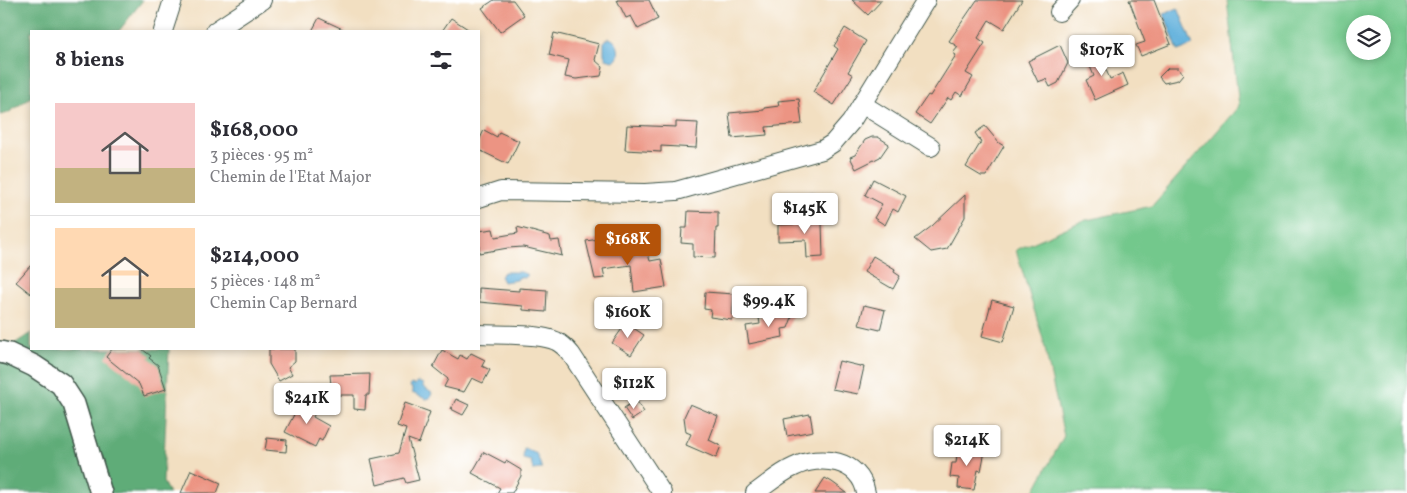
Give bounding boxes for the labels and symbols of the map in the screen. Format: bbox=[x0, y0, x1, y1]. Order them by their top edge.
pin: $107K bbox=[1067, 34, 1137, 77]
pin: $145K bbox=[770, 192, 840, 235]
pin: $168K bbox=[593, 224, 663, 266]
pin: $99.4K bbox=[728, 286, 810, 328]
pin: $160K bbox=[593, 296, 663, 339]
pin: $112K bbox=[599, 368, 669, 410]
pin: $241K bbox=[272, 382, 342, 425]
pin: $214K bbox=[932, 424, 1002, 467]

